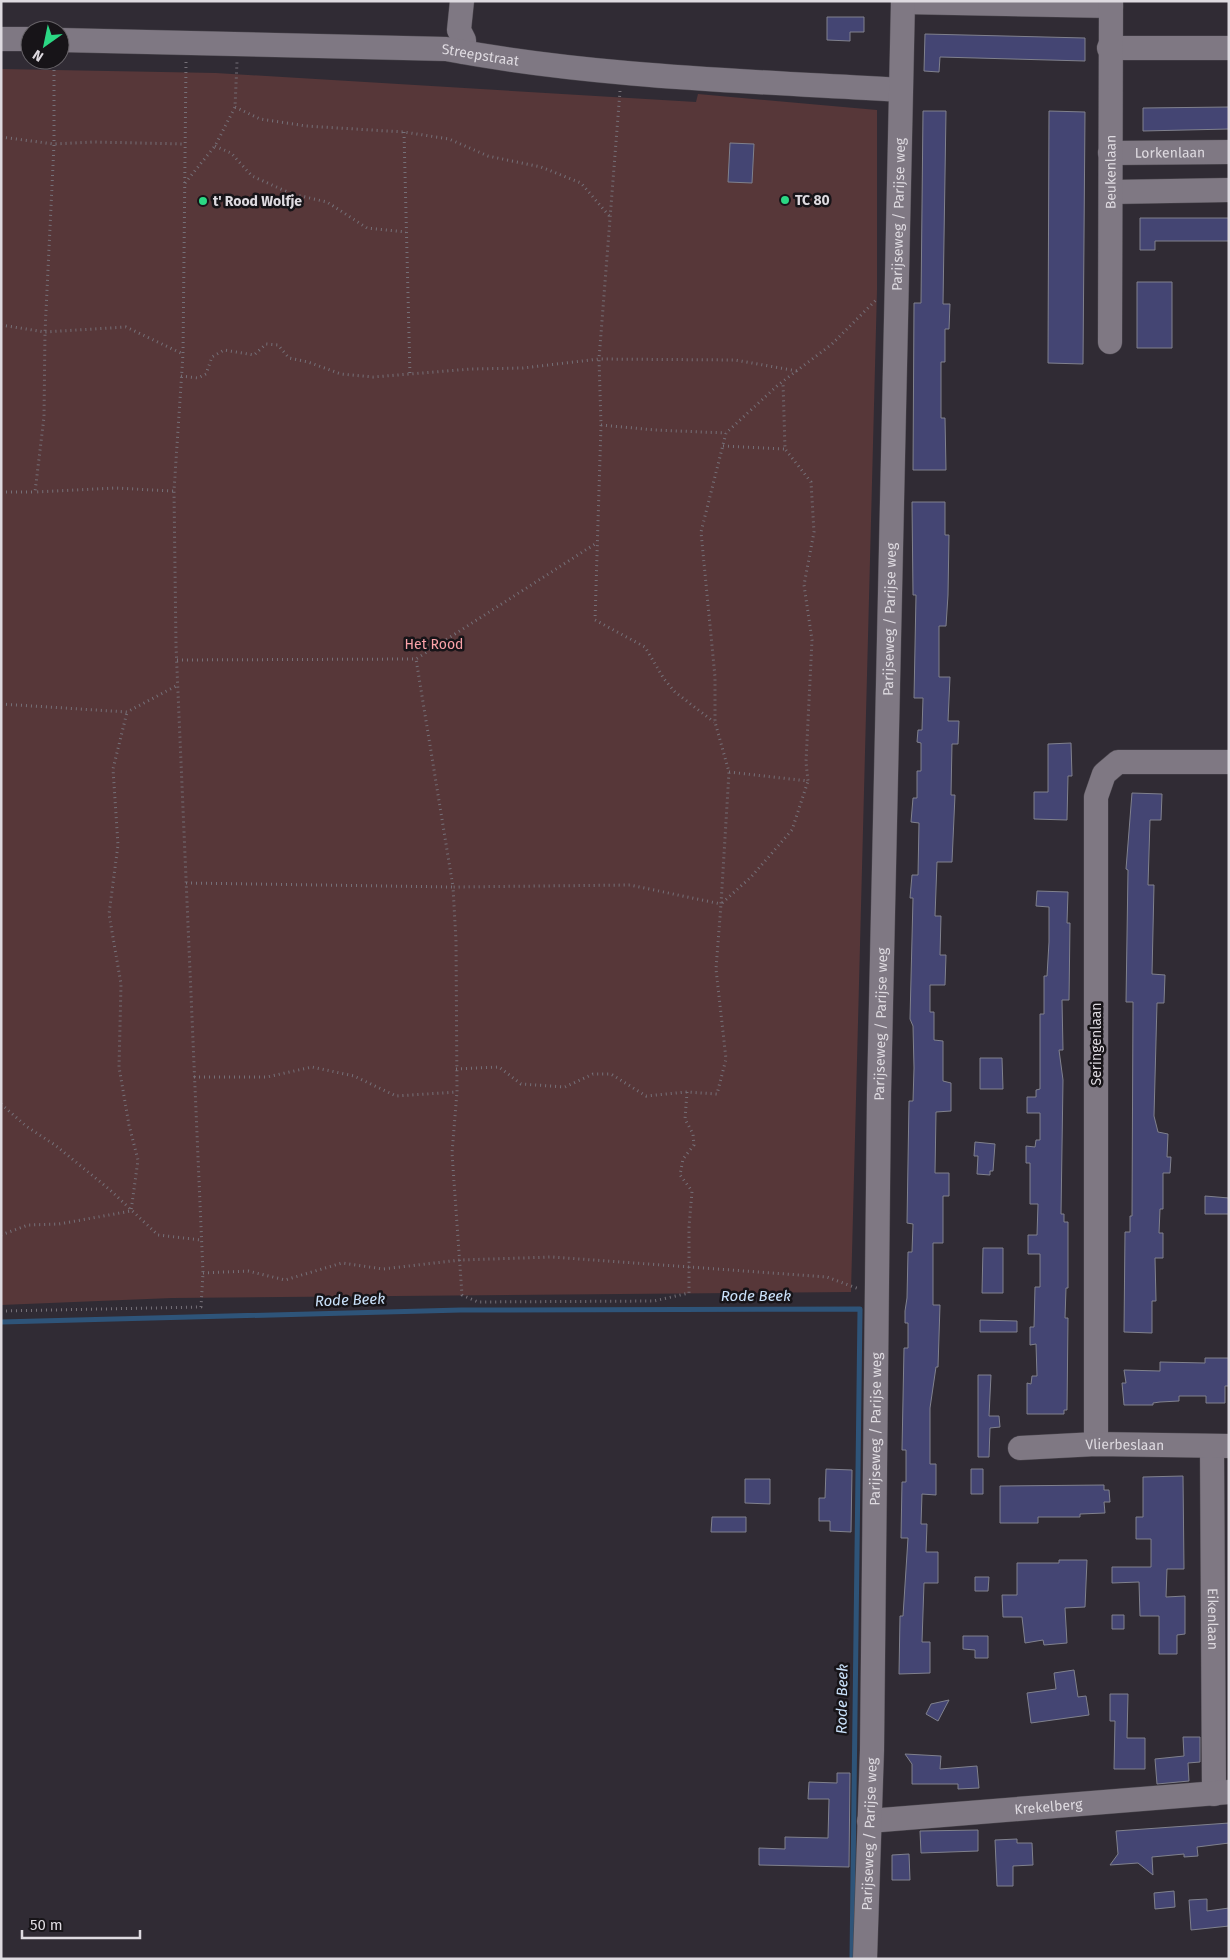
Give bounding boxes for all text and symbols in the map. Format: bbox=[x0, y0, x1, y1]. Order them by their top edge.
north arrow bbox=[20, 20, 70, 70]
street label: Streepstraat bbox=[442, 41, 521, 70]
text: N bbox=[30, 46, 47, 65]
street label: Beukenlaan bbox=[1102, 135, 1120, 209]
street label: Parijseweg / Parijse weg bbox=[889, 137, 909, 291]
street label: Lorkenlaan bbox=[1135, 144, 1205, 162]
place label: TC 80 bbox=[795, 192, 830, 209]
place label: t' Rood Wolfje bbox=[213, 193, 302, 210]
marker: TC 80 bbox=[779, 194, 791, 206]
marker: t' Rood Wolfje bbox=[197, 195, 209, 207]
street label: Parijseweg / Parijse weg bbox=[880, 542, 900, 696]
park label: Het Rood bbox=[405, 636, 463, 653]
street label: Parijseweg / Parijse weg bbox=[871, 947, 891, 1101]
street label: Seringenlaan bbox=[1088, 1002, 1105, 1086]
water label: Rode Beek bbox=[721, 1287, 791, 1305]
water label: Rode Beek bbox=[314, 1290, 386, 1310]
street label: Parijseweg / Parijse weg bbox=[867, 1352, 885, 1506]
street label: Vlierbeslaan bbox=[1085, 1436, 1164, 1454]
street label: Eikenlaan bbox=[1204, 1588, 1221, 1650]
water label: Rode Beek bbox=[832, 1664, 852, 1734]
street label: Parijseweg / Parijse weg bbox=[859, 1756, 881, 1911]
street label: Krekelberg bbox=[1014, 1796, 1084, 1818]
scale bar bbox=[22, 1908, 140, 1940]
text: 50 m bbox=[30, 1916, 63, 1934]

